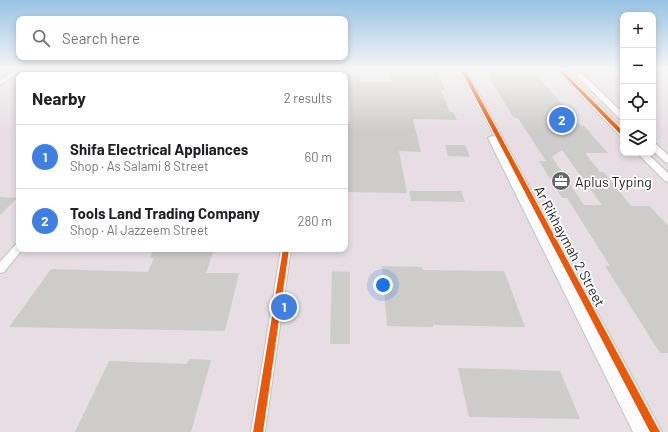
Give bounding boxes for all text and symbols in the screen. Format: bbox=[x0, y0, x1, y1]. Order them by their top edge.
map controls bbox=[620, 12, 656, 156]
button: + bbox=[620, 12, 656, 48]
search box bbox=[16, 16, 348, 60]
icon: search bbox=[30, 27, 52, 49]
text: Search here bbox=[62, 29, 140, 47]
button: − bbox=[620, 48, 656, 84]
button: locate bbox=[620, 84, 656, 120]
text: Nearby bbox=[32, 88, 86, 108]
text: 2 results bbox=[284, 90, 332, 106]
pin: 2 bbox=[549, 105, 575, 135]
button: layers bbox=[620, 120, 656, 156]
text: Shifa Electrical Appliances bbox=[70, 140, 248, 158]
text: 1 bbox=[43, 149, 47, 165]
text: 60 m bbox=[305, 149, 332, 165]
text: Shop · As Salami 8 Street bbox=[70, 158, 209, 174]
office icon: Aplus Typing bbox=[550, 170, 572, 192]
place label: Aplus Typing bbox=[575, 173, 652, 190]
street label: Ar Rikhaymah 2 Street bbox=[531, 183, 609, 309]
text: Tools Land Trading Company bbox=[70, 204, 260, 222]
text: 2 bbox=[41, 213, 49, 229]
text: 280 m bbox=[298, 213, 332, 229]
text: Shop · Al Jazzeem Street bbox=[70, 222, 209, 238]
your location bbox=[373, 275, 393, 295]
pin: 1 bbox=[271, 292, 297, 322]

